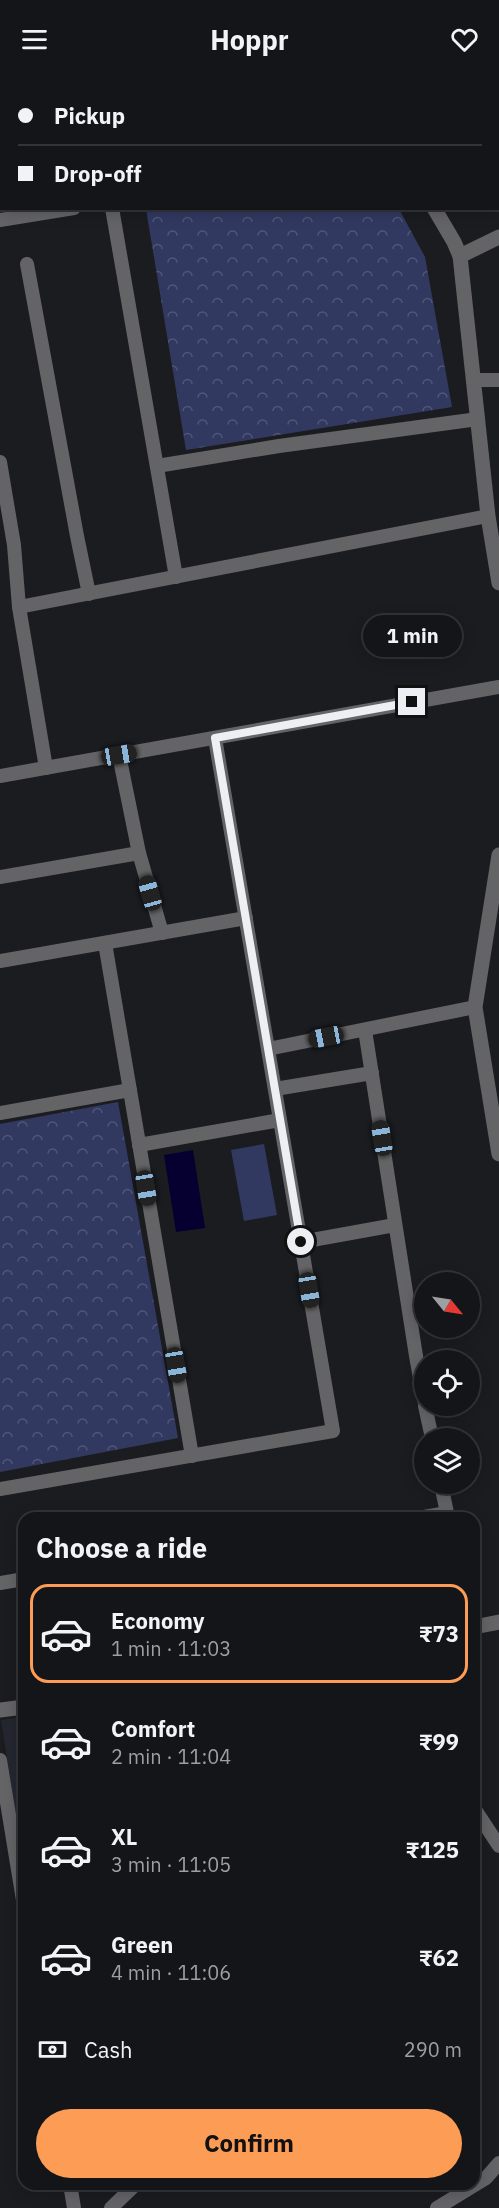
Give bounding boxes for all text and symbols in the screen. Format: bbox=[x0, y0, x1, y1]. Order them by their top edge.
text: Hoppr bbox=[210, 22, 289, 57]
icon: menu bbox=[18, 23, 51, 56]
icon: heart bbox=[448, 23, 481, 56]
text: Pickup bbox=[54, 101, 125, 130]
text: Drop-off bbox=[54, 159, 141, 188]
callout: 1 min bbox=[362, 615, 462, 657]
text: 1 min bbox=[386, 622, 439, 649]
route end bbox=[398, 688, 425, 715]
car bbox=[100, 743, 138, 767]
car bbox=[136, 873, 164, 913]
car bbox=[307, 1025, 345, 1049]
car bbox=[370, 1119, 394, 1157]
car bbox=[134, 1169, 158, 1207]
route start bbox=[287, 1228, 314, 1255]
car bbox=[297, 1271, 321, 1309]
north arrow bbox=[414, 1272, 480, 1338]
map controls bbox=[414, 1272, 480, 1494]
car bbox=[164, 1346, 188, 1384]
button: locate bbox=[414, 1350, 480, 1416]
button: layers bbox=[414, 1428, 480, 1494]
text: Choose a ride bbox=[36, 1530, 207, 1565]
text: Economy bbox=[111, 1606, 205, 1635]
icon: car bbox=[39, 1607, 93, 1661]
text: ₹73 bbox=[419, 1619, 459, 1648]
text: 1 min · 11:03 bbox=[111, 1635, 231, 1662]
text: Comfort bbox=[111, 1714, 195, 1743]
icon: car bbox=[39, 1715, 93, 1769]
text: ₹99 bbox=[419, 1727, 459, 1756]
text: 2 min · 11:04 bbox=[111, 1743, 231, 1770]
text: XL bbox=[111, 1822, 137, 1851]
icon: car bbox=[39, 1823, 93, 1877]
text: ₹125 bbox=[406, 1835, 459, 1864]
text: 3 min · 11:05 bbox=[111, 1851, 231, 1878]
text: Green bbox=[111, 1930, 173, 1959]
icon: car bbox=[39, 1931, 93, 1985]
text: ₹62 bbox=[419, 1943, 459, 1972]
text: 4 min · 11:06 bbox=[111, 1959, 231, 1986]
icon: cash bbox=[36, 2033, 69, 2066]
text: Cash bbox=[84, 2035, 133, 2064]
text: 290 m bbox=[404, 2036, 462, 2063]
button: Confirm bbox=[36, 2109, 462, 2178]

